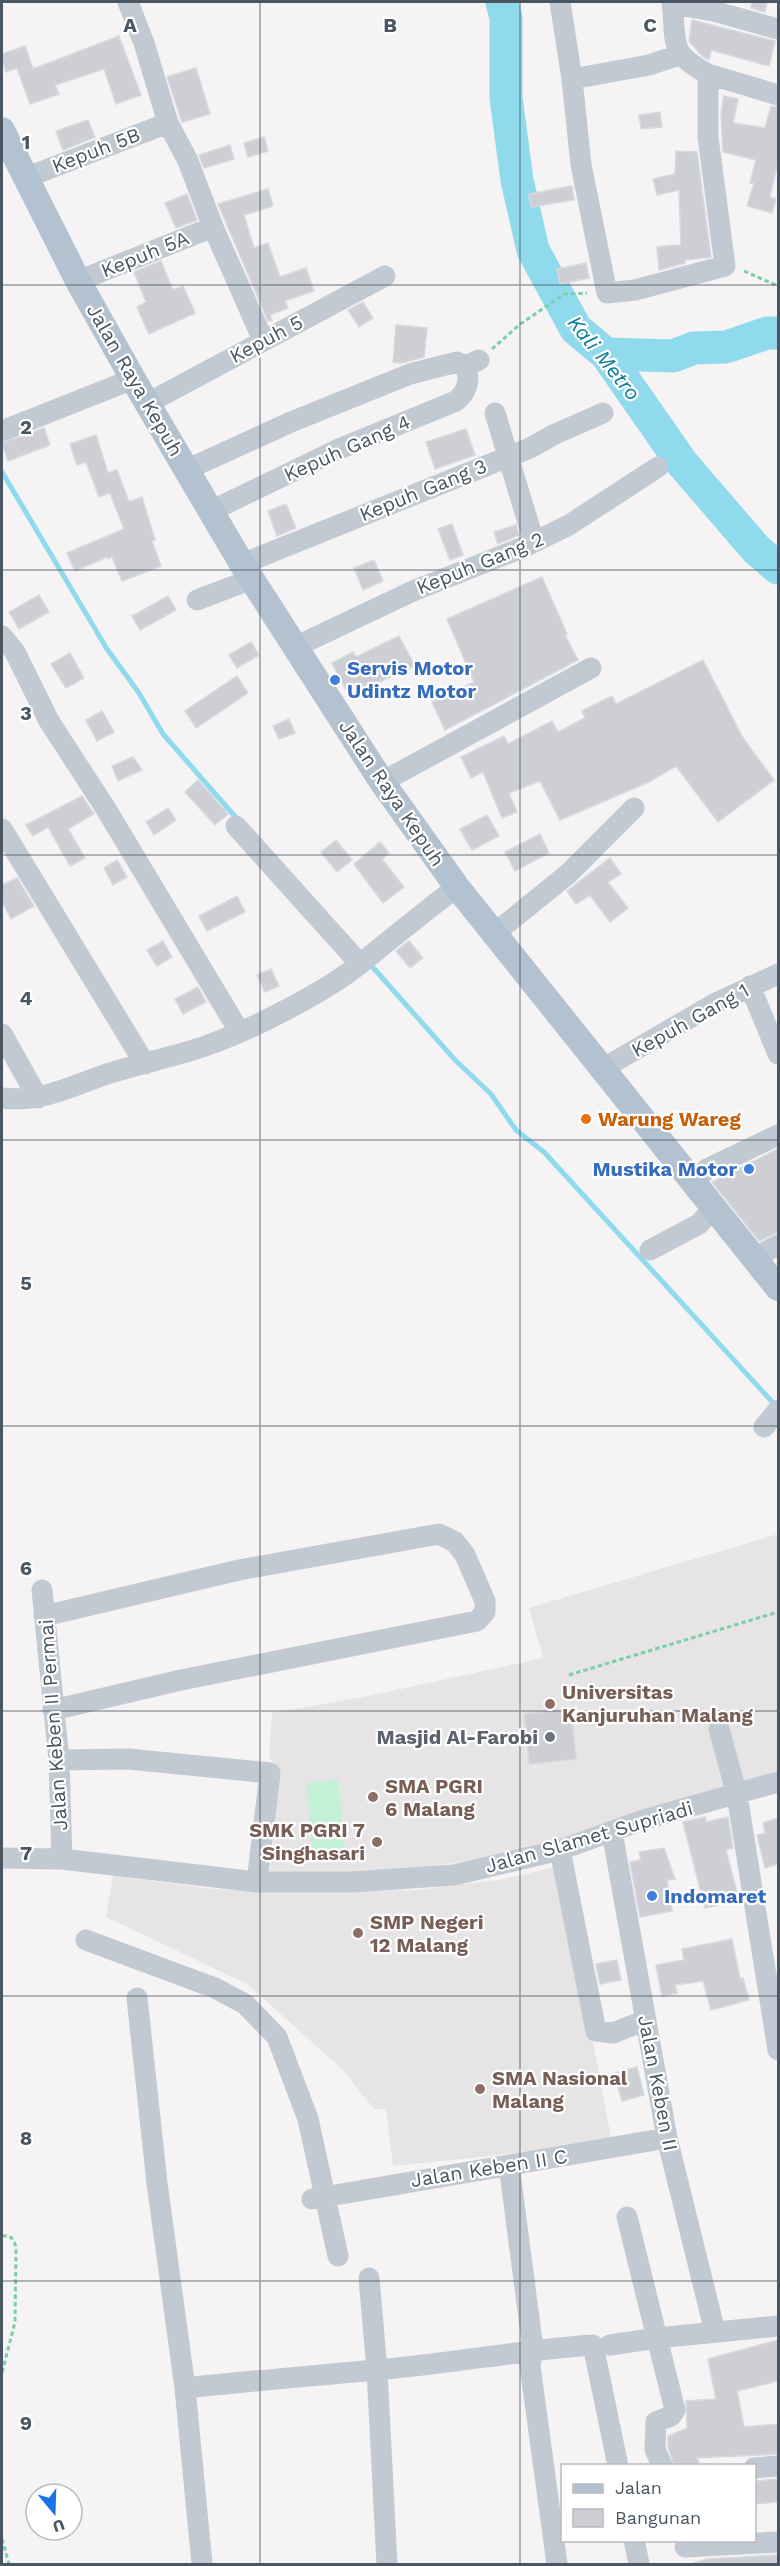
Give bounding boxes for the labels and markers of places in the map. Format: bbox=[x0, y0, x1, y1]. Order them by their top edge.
place label: Servis Motor Udintz Motor bbox=[347, 656, 476, 703]
marker: Servis Motor Udintz Motor bbox=[328, 673, 342, 687]
place label: Warung Wareg bbox=[598, 1107, 741, 1131]
marker: Warung Wareg bbox=[579, 1112, 593, 1126]
place label: Mustika Motor bbox=[592, 1157, 737, 1181]
marker: Mustika Motor bbox=[742, 1162, 756, 1176]
place label: Universitas Kanjuruhan Malang bbox=[562, 1680, 753, 1727]
marker: Universitas Kanjuruhan Malang bbox=[543, 1697, 557, 1711]
place label: Masjid Al-Farobi bbox=[377, 1725, 538, 1749]
marker: Masjid Al-Farobi bbox=[543, 1730, 557, 1744]
place label: SMA PGRI 6 Malang bbox=[385, 1774, 483, 1821]
marker: SMA PGRI 6 Malang bbox=[366, 1790, 380, 1804]
place label: SMK PGRI 7 Singhasari bbox=[249, 1818, 365, 1865]
marker: SMK PGRI 7 Singhasari bbox=[370, 1835, 384, 1849]
place label: Indomaret bbox=[664, 1884, 767, 1908]
marker: Indomaret bbox=[645, 1889, 659, 1903]
place label: SMP Negeri 12 Malang bbox=[370, 1910, 484, 1957]
marker: SMP Negeri 12 Malang bbox=[351, 1926, 365, 1940]
place label: SMA Nasional Malang bbox=[492, 2066, 628, 2113]
marker: SMA Nasional Malang bbox=[473, 2082, 487, 2096]

